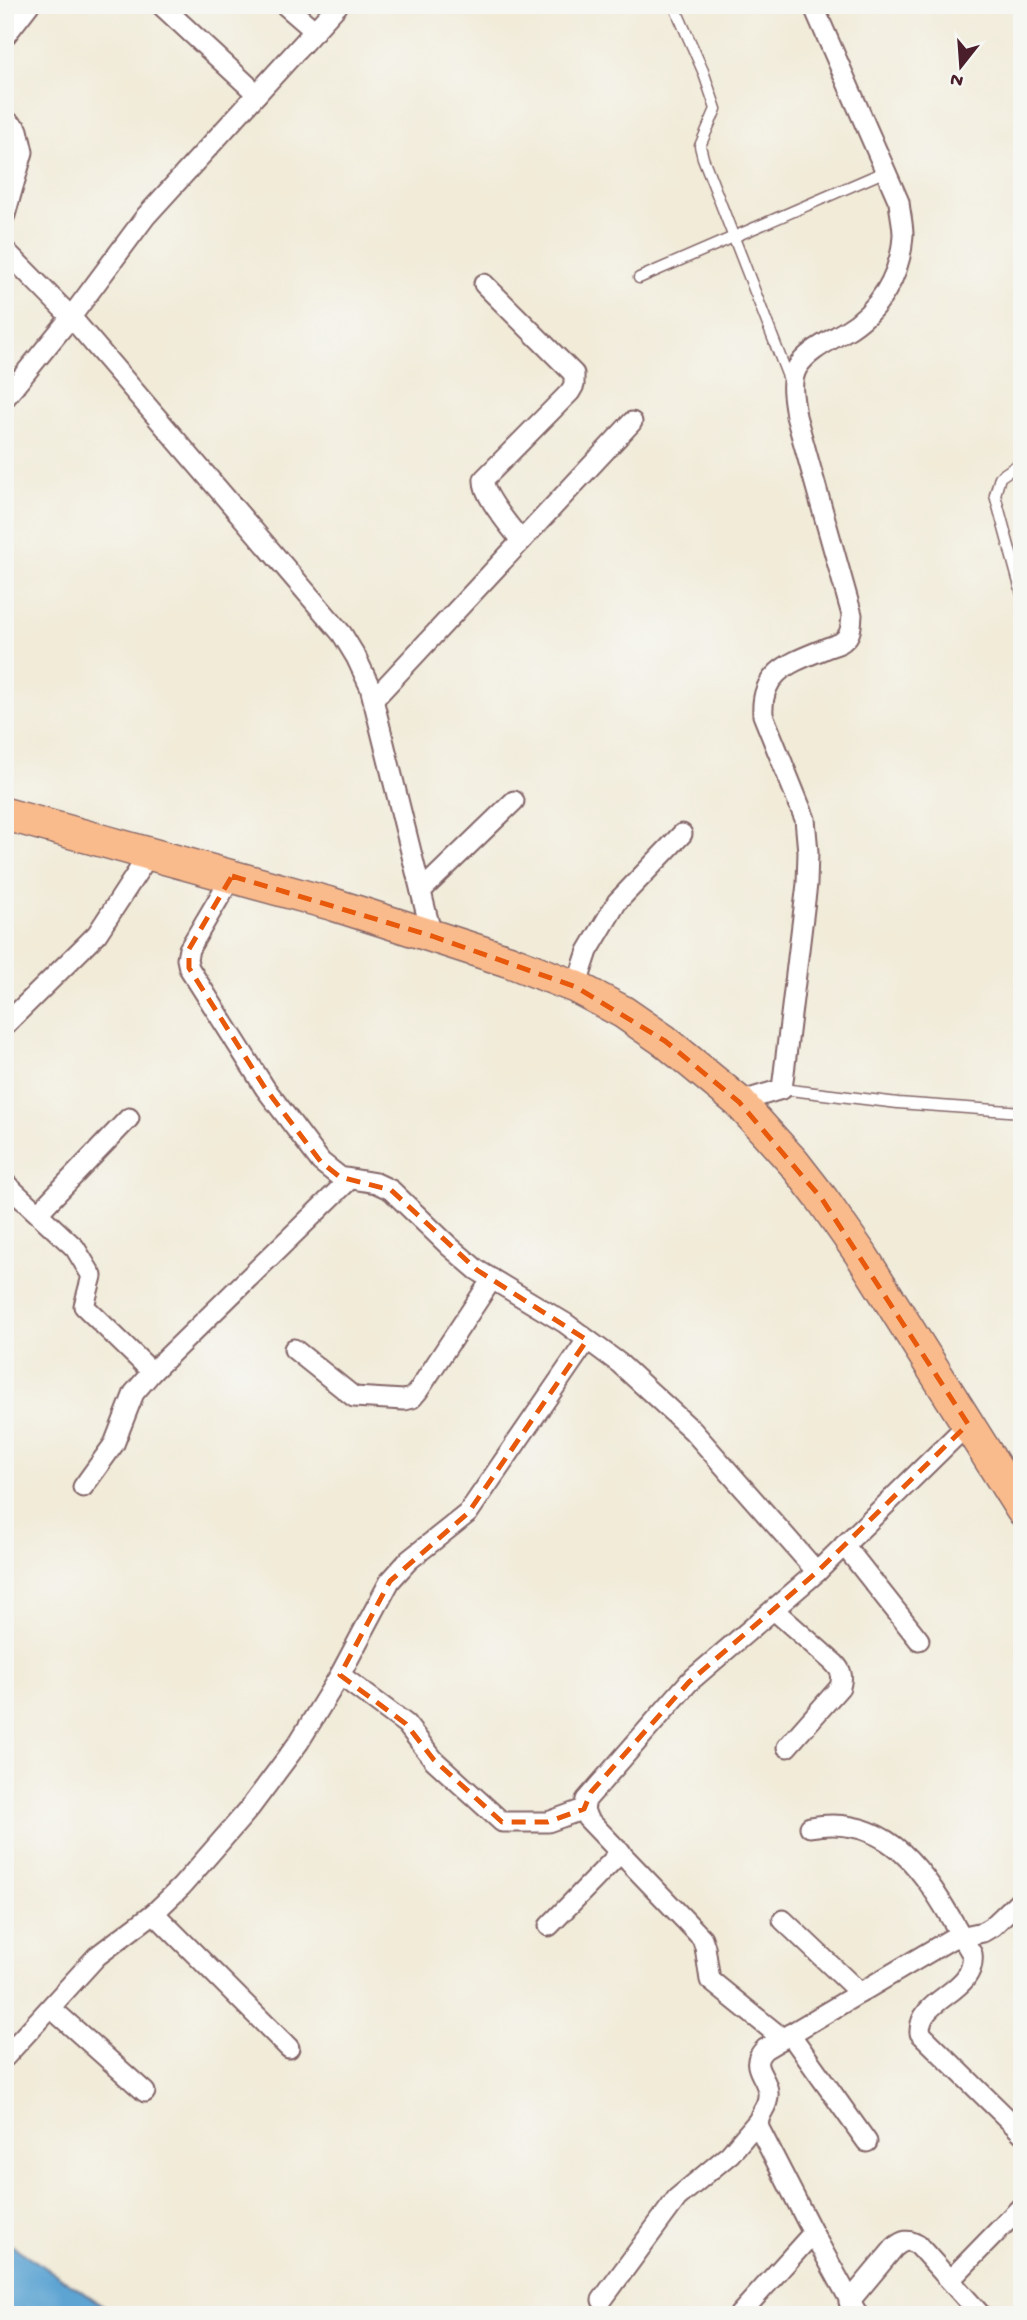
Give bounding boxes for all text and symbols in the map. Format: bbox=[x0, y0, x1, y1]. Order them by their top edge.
north arrow bbox=[926, 32, 996, 102]
text: N bbox=[948, 66, 966, 92]

